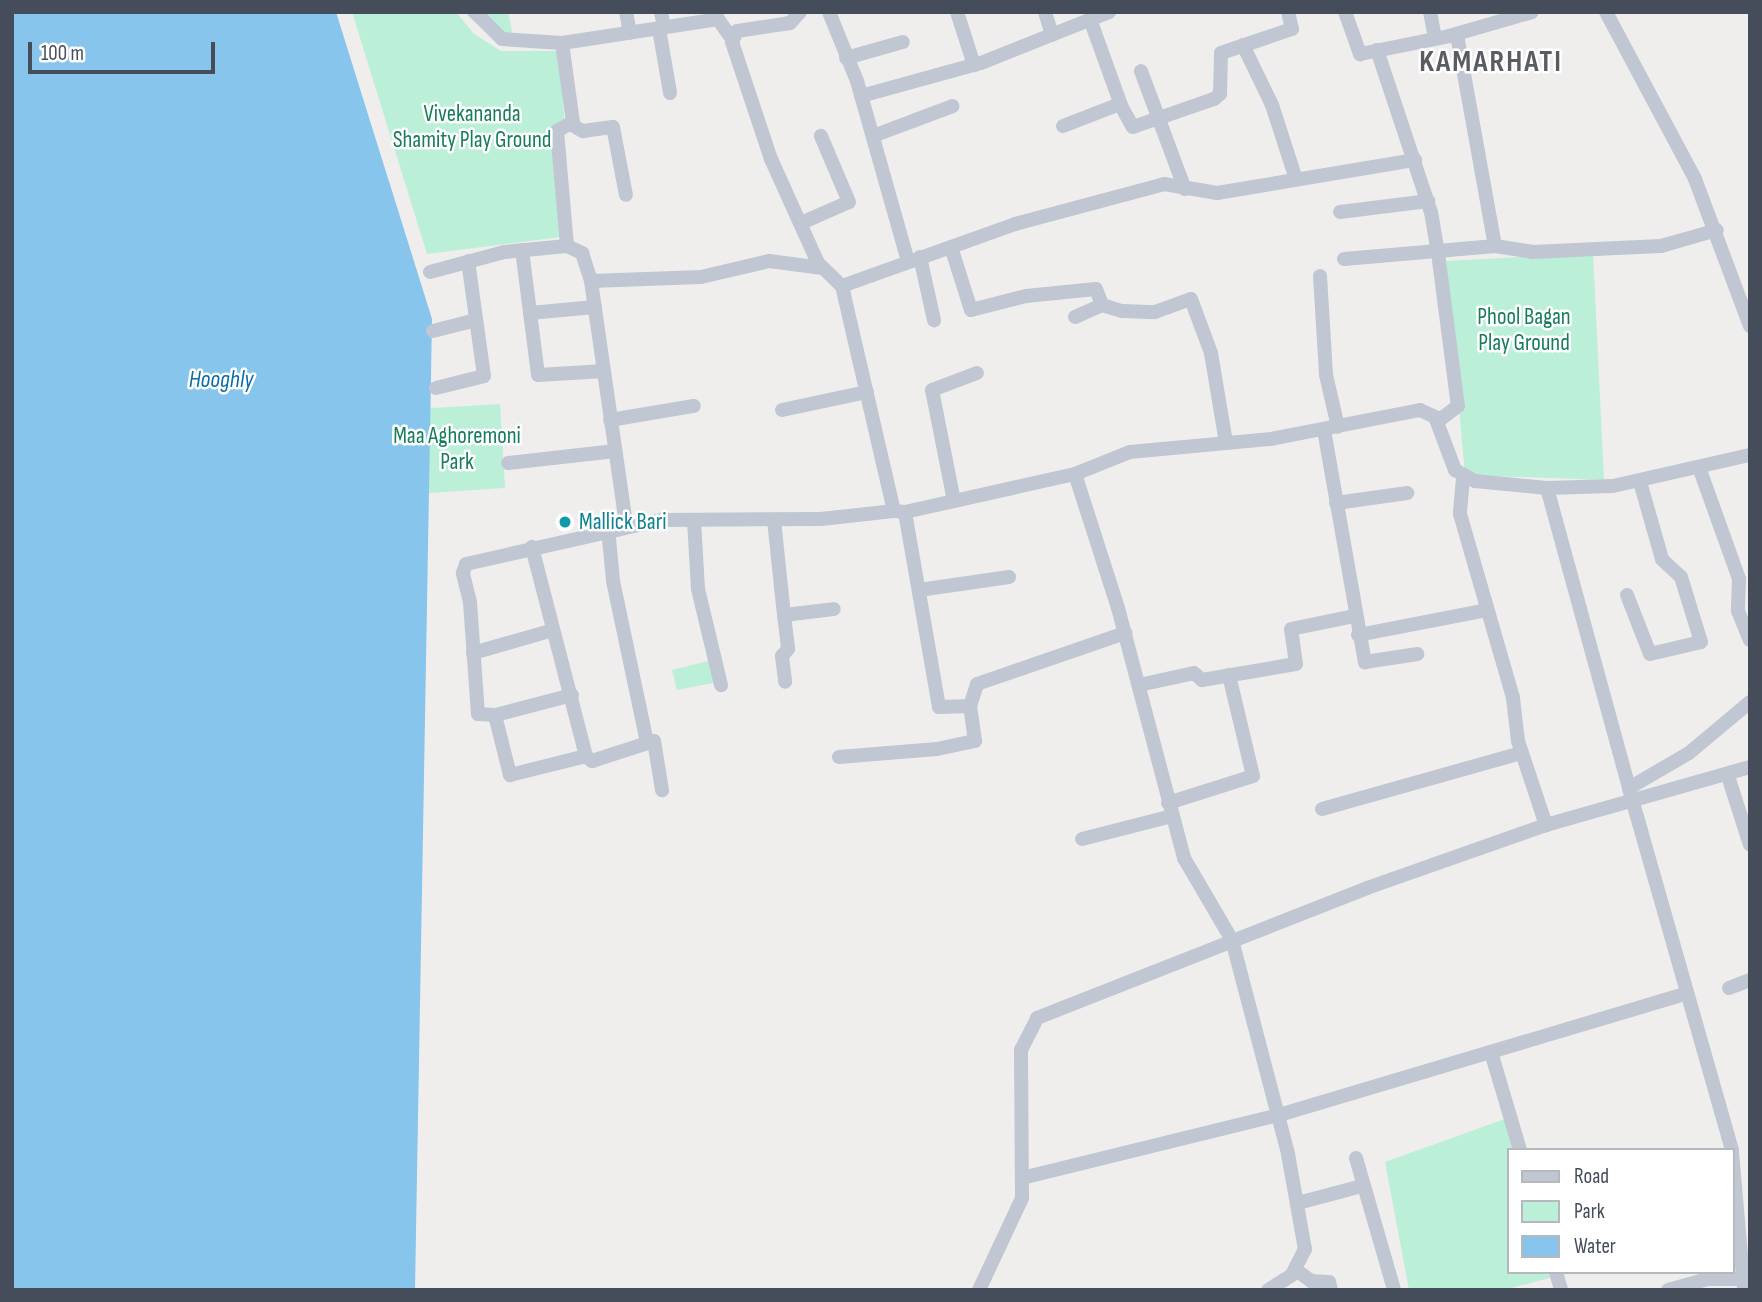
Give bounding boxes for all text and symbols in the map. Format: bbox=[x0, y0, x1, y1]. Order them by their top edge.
scale bar bbox=[32, 28, 219, 72]
text: 100 m bbox=[41, 41, 84, 66]
district label: KAMARHATI bbox=[1420, 44, 1562, 80]
park label: Vivekananda Shamity Play Ground bbox=[393, 100, 551, 154]
park label: Phool Bagan Play Ground bbox=[1477, 303, 1571, 357]
water label: Hooghly bbox=[189, 366, 253, 394]
park label: Maa Aghoremoni Park bbox=[393, 422, 521, 476]
place label: Mallick Bari bbox=[579, 508, 667, 536]
marker: Mallick Bari bbox=[557, 514, 573, 530]
legend bbox=[1506, 1148, 1734, 1274]
text: Road bbox=[1574, 1164, 1609, 1189]
text: Park bbox=[1574, 1199, 1605, 1224]
text: Water bbox=[1574, 1234, 1616, 1259]

